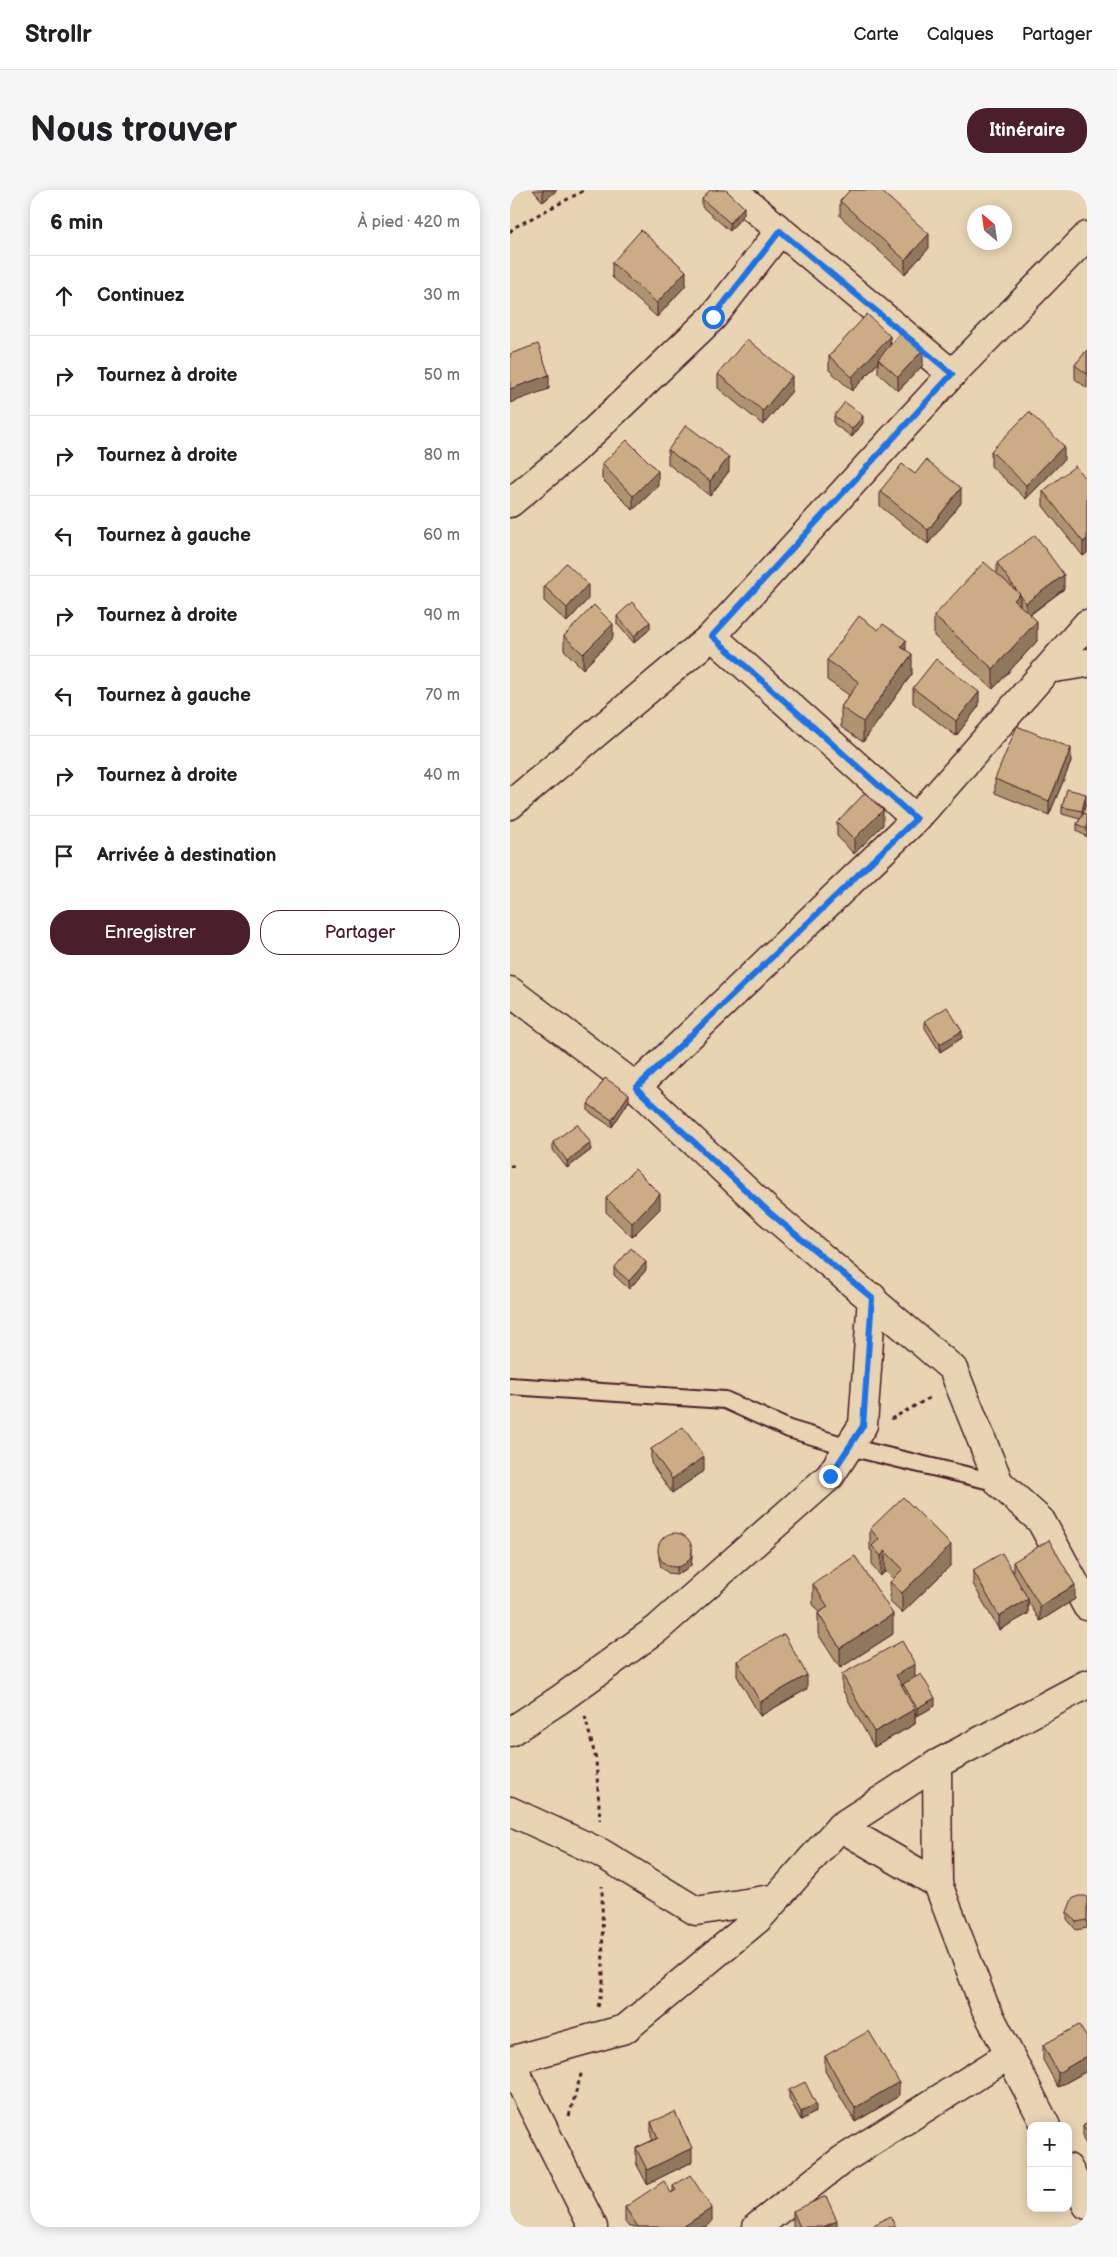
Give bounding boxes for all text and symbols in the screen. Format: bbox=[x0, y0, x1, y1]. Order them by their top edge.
text: Strollr bbox=[25, 20, 92, 49]
text: Carte bbox=[853, 24, 899, 45]
text: Calques bbox=[927, 24, 994, 45]
text: Partager bbox=[1022, 24, 1092, 45]
button: Itinéraire bbox=[967, 108, 1087, 153]
text: Nous trouver bbox=[30, 109, 237, 152]
north arrow bbox=[967, 205, 1012, 250]
text: 6 min bbox=[50, 210, 103, 235]
text: À pied · 420 m bbox=[358, 213, 460, 232]
icon: ahead bbox=[50, 282, 78, 310]
text: Continuez bbox=[97, 284, 184, 307]
text: 30 m bbox=[423, 286, 460, 305]
route start bbox=[702, 306, 725, 329]
icon: right bbox=[50, 362, 78, 390]
text: Tournez à droite bbox=[97, 364, 238, 387]
text: 50 m bbox=[424, 366, 460, 385]
icon: right bbox=[50, 442, 78, 470]
text: Tournez à droite bbox=[97, 444, 238, 467]
text: 80 m bbox=[424, 446, 460, 465]
icon: left bbox=[50, 522, 78, 550]
text: Tournez à gauche bbox=[97, 524, 251, 547]
text: 60 m bbox=[423, 526, 460, 545]
icon: right bbox=[50, 602, 78, 630]
text: Tournez à droite bbox=[97, 604, 238, 627]
text: 90 m bbox=[424, 606, 460, 625]
icon: left bbox=[50, 682, 78, 710]
text: Tournez à gauche bbox=[97, 684, 251, 707]
text: 70 m bbox=[425, 686, 460, 705]
icon: right bbox=[50, 762, 78, 790]
text: Tournez à droite bbox=[97, 764, 238, 787]
text: 40 m bbox=[423, 766, 460, 785]
icon: arrive bbox=[50, 842, 78, 870]
text: Arrivée à destination bbox=[97, 844, 276, 867]
button: Enregistrer bbox=[50, 910, 250, 955]
button: Partager bbox=[260, 910, 460, 955]
route end bbox=[819, 1465, 842, 1488]
map controls bbox=[1027, 2122, 1072, 2212]
button: + bbox=[1027, 2122, 1072, 2167]
button: − bbox=[1027, 2167, 1072, 2212]

